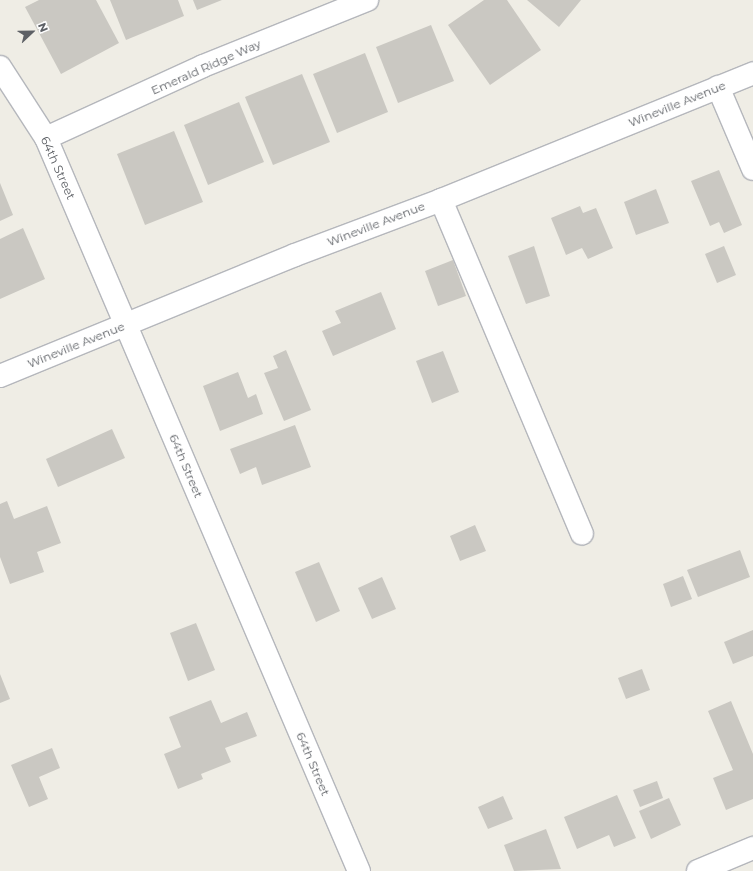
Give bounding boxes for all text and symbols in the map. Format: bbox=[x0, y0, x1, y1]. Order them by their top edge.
north arrow bbox=[12, 12, 52, 52]
text: N bbox=[35, 21, 51, 34]
street label: Emerald Ridge Way bbox=[149, 36, 263, 98]
street label: Wineville Avenue bbox=[626, 78, 728, 130]
street label: 64th Street bbox=[38, 134, 78, 202]
street label: Wineville Avenue bbox=[325, 199, 427, 249]
street label: Wineville Avenue bbox=[25, 319, 127, 371]
street label: 64th Street bbox=[166, 432, 206, 500]
street label: 64th Street bbox=[293, 730, 333, 798]

